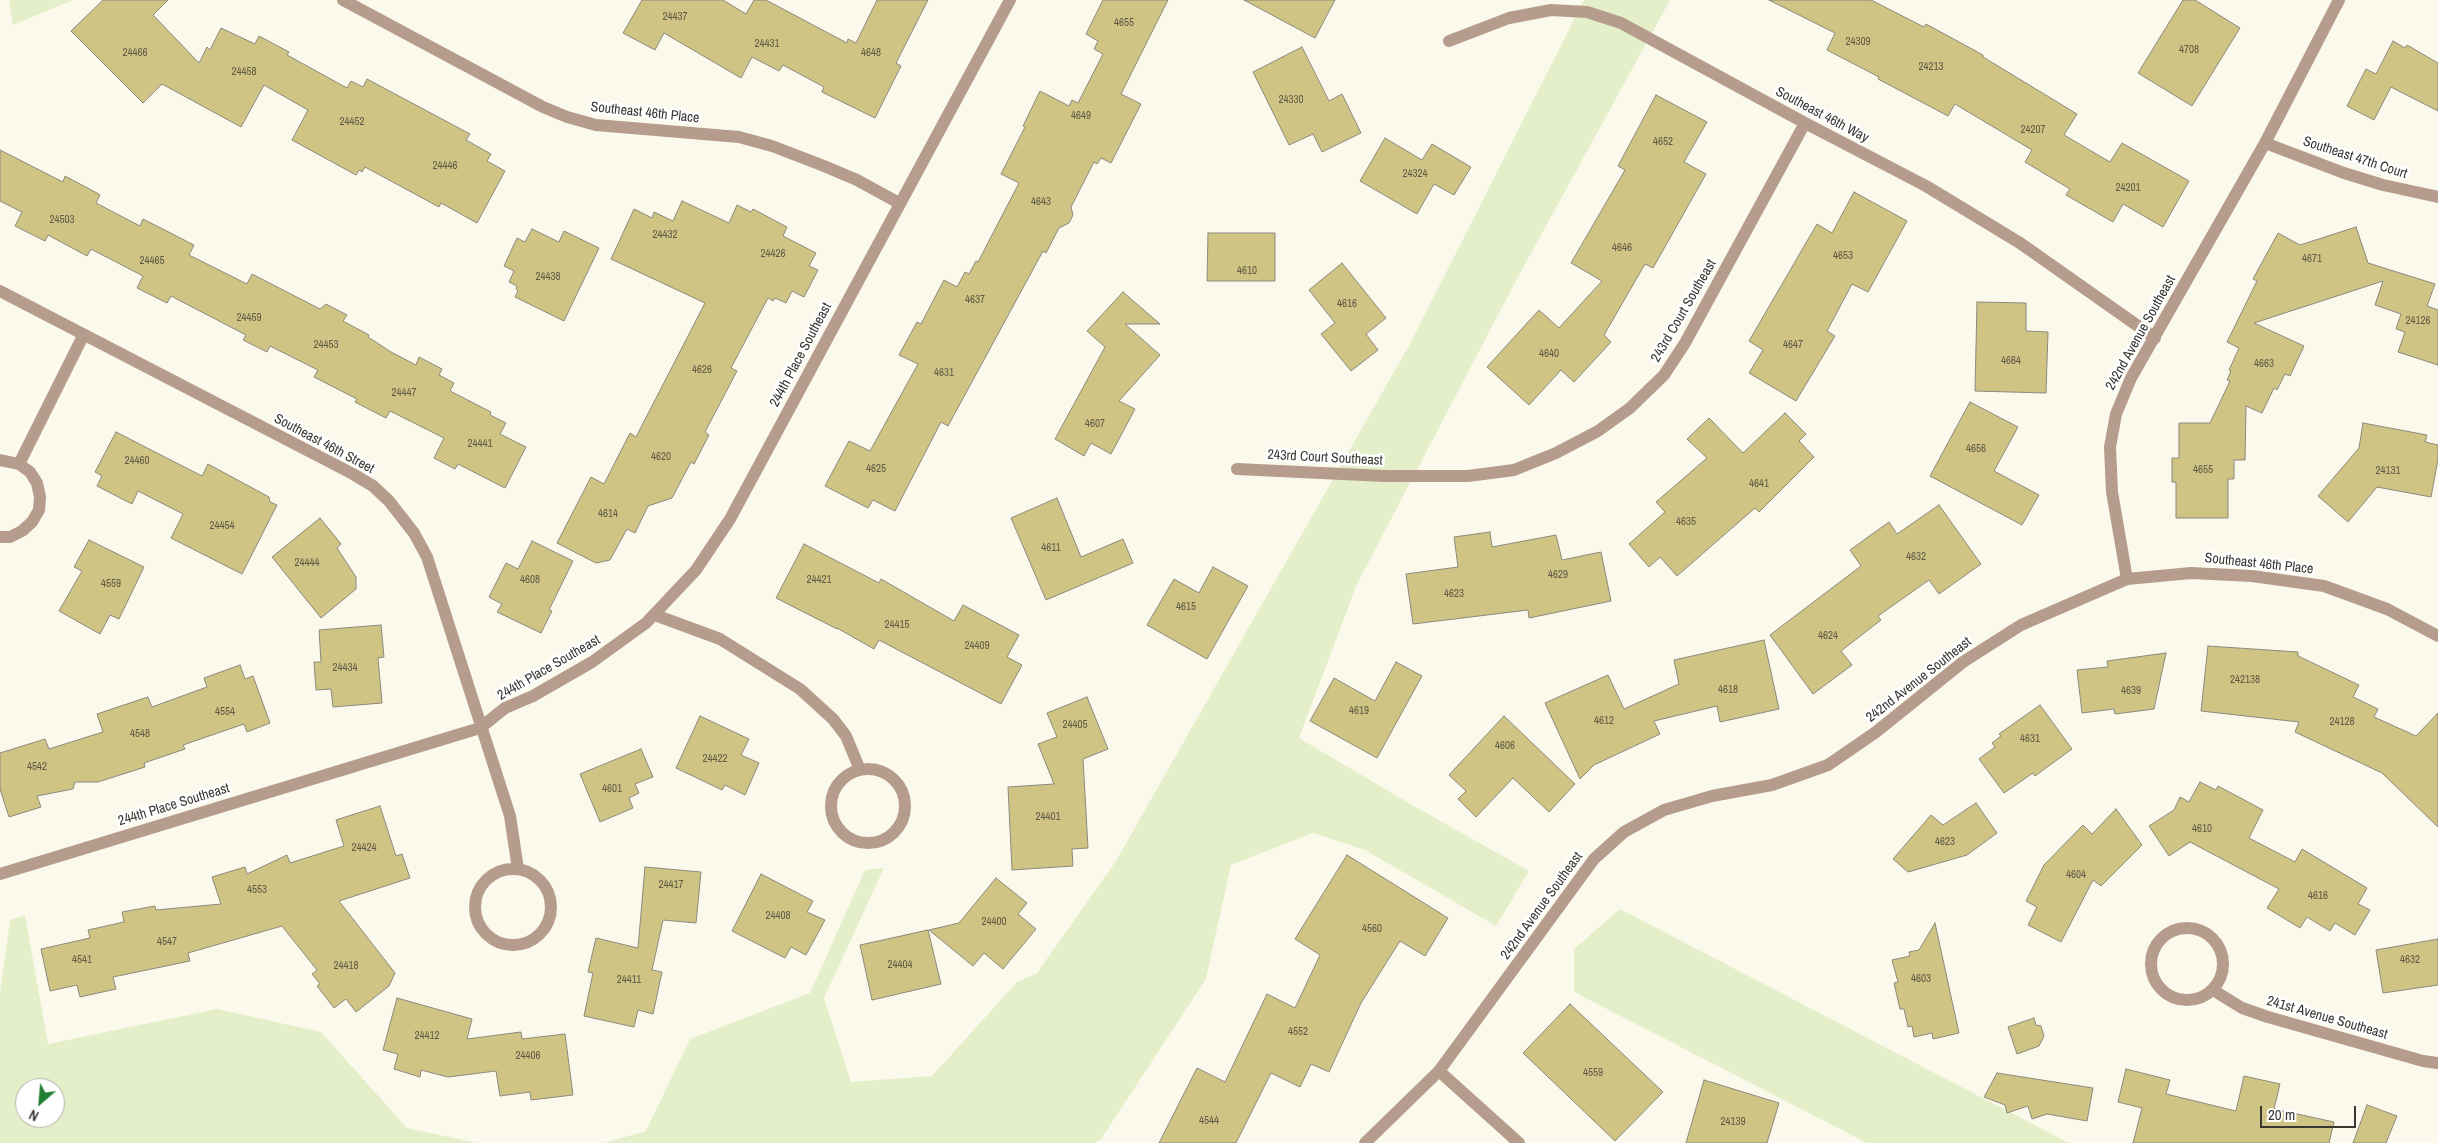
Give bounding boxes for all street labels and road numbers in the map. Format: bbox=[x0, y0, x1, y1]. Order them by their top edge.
street label: Southeast 46th Way bbox=[1773, 83, 1871, 147]
street label: Southeast 46th Place bbox=[590, 99, 700, 127]
street label: Southeast 47th Court bbox=[2301, 133, 2409, 183]
street label: 243rd Court Southeast bbox=[1648, 257, 1720, 365]
street label: 242nd Avenue Southeast bbox=[2102, 273, 2180, 393]
street label: 244th Place Southeast bbox=[766, 300, 836, 410]
street label: Southeast 46th Street bbox=[271, 411, 377, 477]
street label: 243rd Court Southeast bbox=[1267, 447, 1383, 469]
street label: Southeast 46th Place bbox=[2204, 550, 2314, 578]
street label: 244th Place Southeast bbox=[495, 632, 603, 704]
street label: 242nd Avenue Southeast bbox=[1863, 634, 1975, 726]
street label: 244th Place Southeast bbox=[116, 780, 232, 830]
street label: 242nd Avenue Southeast bbox=[1497, 849, 1587, 963]
street label: 241st Avenue Southeast bbox=[2265, 993, 2389, 1043]

